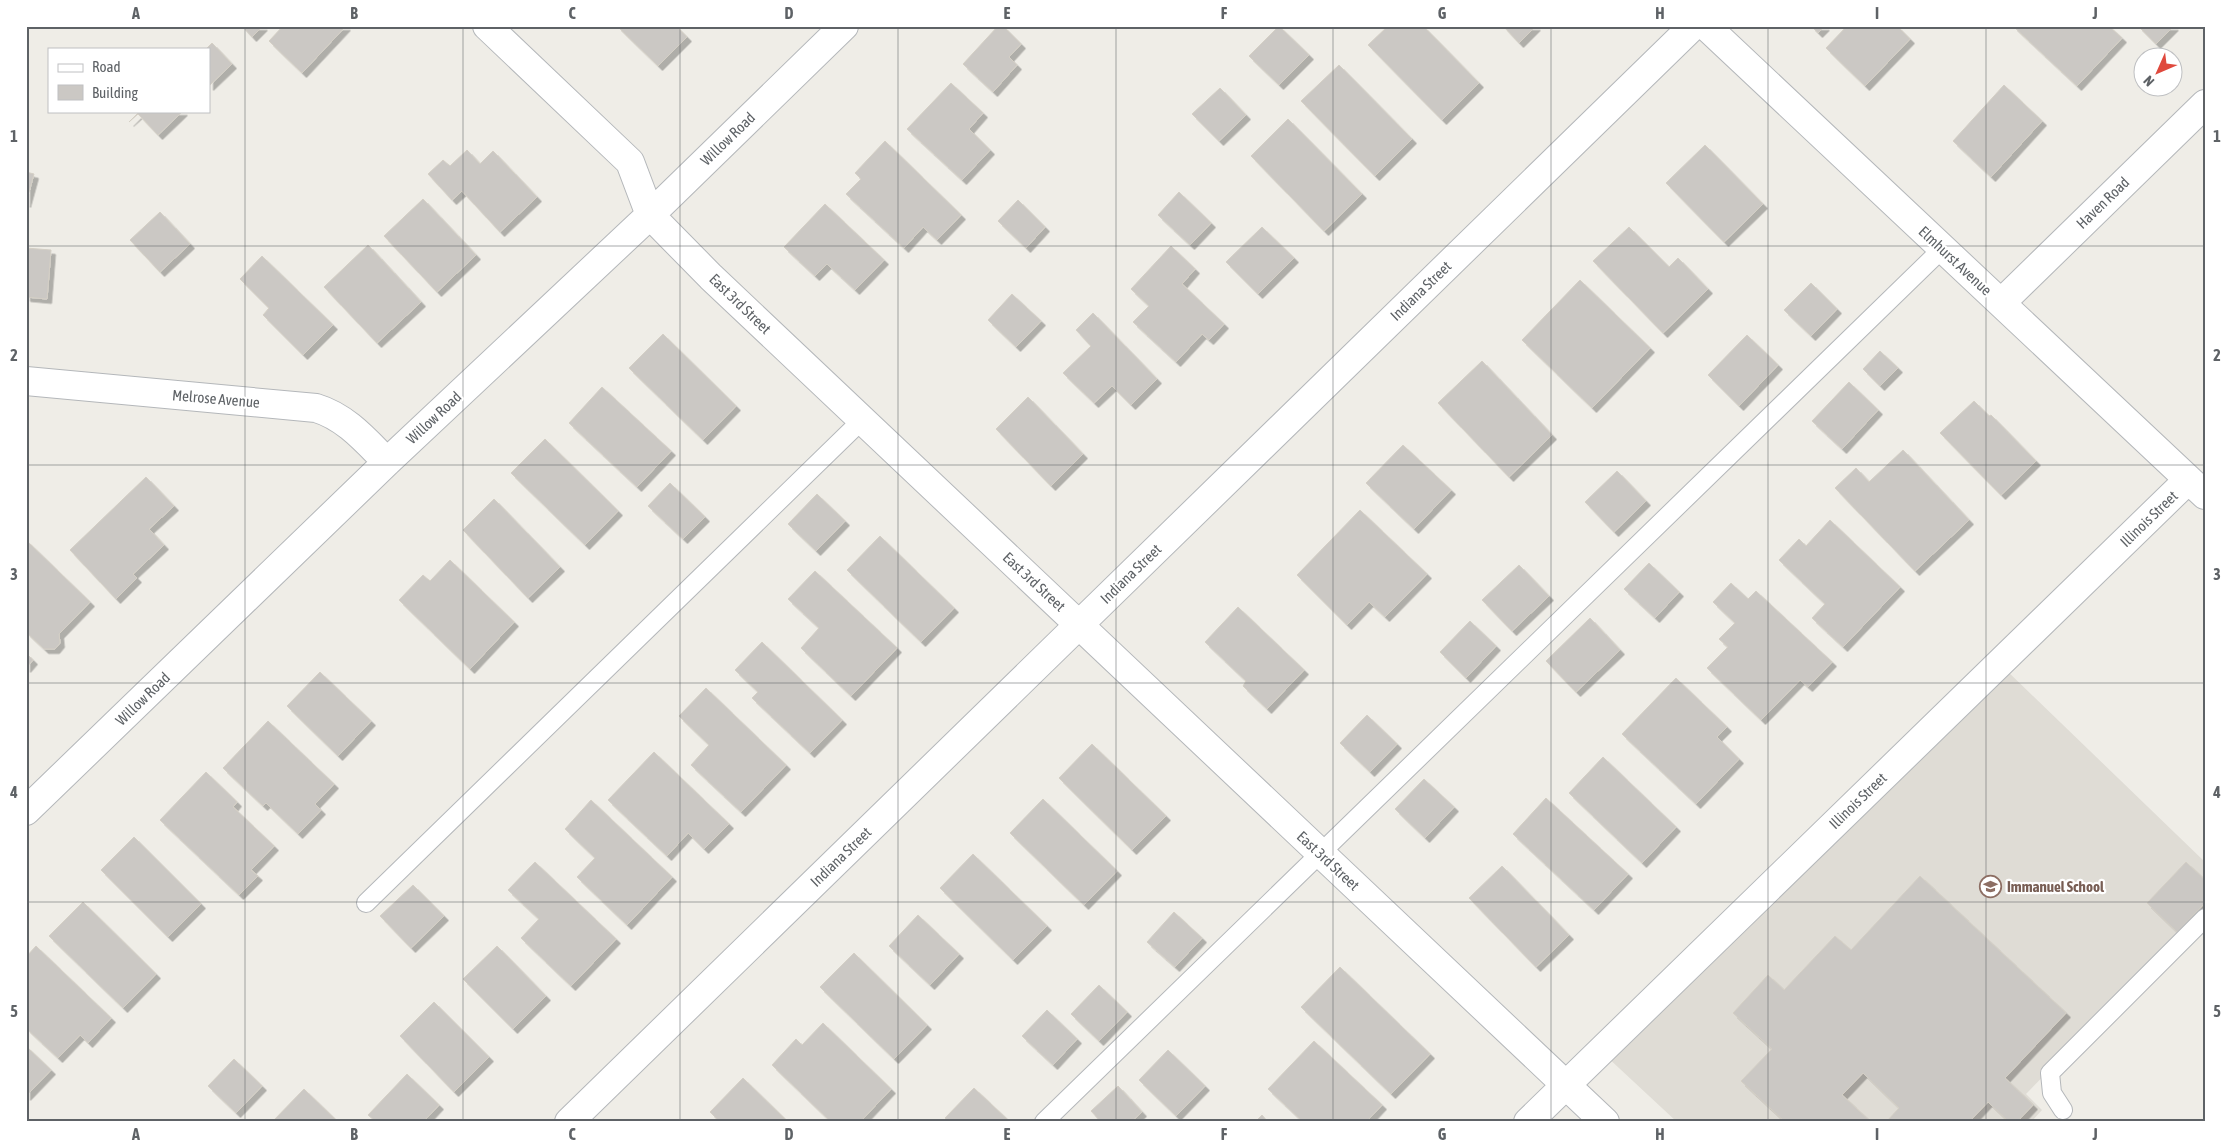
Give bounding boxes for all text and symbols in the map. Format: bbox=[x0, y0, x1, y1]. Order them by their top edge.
text: A bbox=[131, 4, 140, 22]
text: B bbox=[350, 4, 358, 22]
text: C bbox=[568, 4, 576, 22]
text: D bbox=[785, 4, 794, 22]
text: E bbox=[1004, 4, 1011, 22]
text: F bbox=[1221, 4, 1228, 22]
text: G bbox=[1438, 4, 1447, 22]
text: H bbox=[1655, 4, 1665, 22]
text: I bbox=[1875, 4, 1879, 22]
text: J bbox=[2091, 4, 2098, 22]
legend bbox=[48, 48, 210, 112]
north arrow bbox=[2134, 48, 2184, 98]
text: Road bbox=[92, 58, 121, 75]
text: N bbox=[2140, 73, 2157, 90]
text: Building bbox=[92, 84, 138, 101]
street label: Willow Road bbox=[697, 109, 758, 169]
text: 1 bbox=[10, 127, 18, 145]
text: 1 bbox=[2213, 127, 2221, 145]
street label: Haven Road bbox=[2073, 173, 2132, 232]
street label: Elmhurst Avenue bbox=[1915, 223, 1995, 299]
street label: Indiana Street bbox=[1387, 257, 1455, 324]
street label: East 3rd Street bbox=[706, 270, 775, 337]
text: 2 bbox=[10, 346, 18, 364]
text: 2 bbox=[2213, 346, 2221, 364]
street label: Melrose Avenue bbox=[171, 386, 261, 411]
street label: Willow Road bbox=[403, 388, 465, 447]
street label: Illinois Street bbox=[2116, 487, 2181, 550]
street label: Indiana Street bbox=[1097, 540, 1165, 607]
street label: East 3rd Street bbox=[1000, 549, 1069, 615]
text: 3 bbox=[10, 565, 18, 583]
text: 3 bbox=[2213, 565, 2221, 583]
street label: Willow Road bbox=[112, 669, 173, 729]
street label: Illinois Street bbox=[1825, 769, 1890, 832]
text: 4 bbox=[9, 783, 18, 801]
text: 4 bbox=[2212, 783, 2221, 801]
street label: Indiana Street bbox=[807, 823, 875, 890]
street label: East 3rd Street bbox=[1294, 828, 1363, 894]
school or university icon: Immanuel School bbox=[1979, 875, 2003, 899]
place label: Immanuel School bbox=[2007, 878, 2105, 895]
text: 5 bbox=[10, 1002, 18, 1020]
text: 5 bbox=[2213, 1002, 2221, 1020]
text: A bbox=[131, 1125, 140, 1143]
text: B bbox=[350, 1125, 358, 1143]
text: C bbox=[568, 1125, 576, 1143]
text: D bbox=[785, 1125, 794, 1143]
text: E bbox=[1004, 1125, 1011, 1143]
text: F bbox=[1221, 1125, 1228, 1143]
text: G bbox=[1438, 1125, 1447, 1143]
text: H bbox=[1655, 1125, 1665, 1143]
text: I bbox=[1875, 1125, 1879, 1143]
text: J bbox=[2091, 1125, 2098, 1143]

